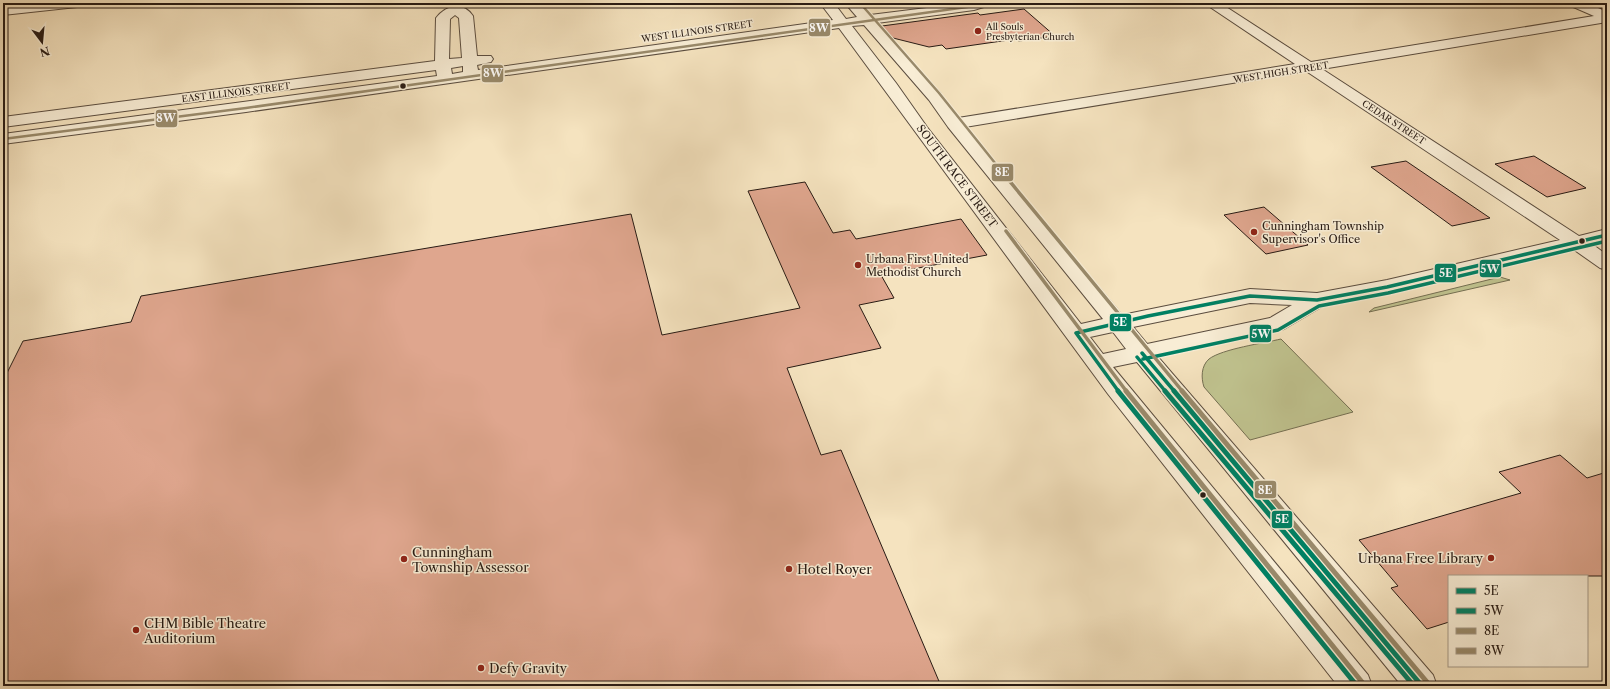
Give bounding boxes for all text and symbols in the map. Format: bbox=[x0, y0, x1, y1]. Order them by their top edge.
street label: WEST ILLINOIS STREET bbox=[639, 18, 754, 44]
line badge: 8W bbox=[808, 18, 831, 37]
text: 8W bbox=[809, 21, 830, 35]
place label: All Souls Presbyterian Church bbox=[985, 21, 1075, 42]
north arrow bbox=[22, 22, 62, 62]
marker: All Souls Presbyterian Church bbox=[973, 26, 983, 36]
text: N bbox=[38, 44, 51, 60]
street label: WEST HIGH STREET bbox=[1231, 59, 1330, 85]
line badge: 8W bbox=[481, 64, 504, 83]
text: 8W bbox=[483, 66, 504, 80]
street label: EAST ILLINOIS STREET bbox=[181, 80, 291, 104]
unlabelled marker bbox=[398, 81, 408, 91]
street label: CEDAR STREET bbox=[1360, 97, 1428, 147]
line badge: 8W bbox=[155, 109, 178, 128]
text: 8W bbox=[156, 111, 177, 125]
street label: SOUTH RACE STREET bbox=[914, 122, 1001, 231]
line badge: 8E bbox=[991, 163, 1014, 182]
text: 8E bbox=[995, 165, 1009, 179]
place label: Cunningham Township Supervisor's Office bbox=[1262, 219, 1384, 246]
marker: Cunningham Township Supervisor's Office bbox=[1249, 227, 1259, 237]
unlabelled marker bbox=[1577, 236, 1587, 246]
place label: Urbana First United Methodist Church bbox=[866, 252, 969, 279]
line badge: 5W bbox=[1479, 259, 1502, 278]
marker: Urbana First United Methodist Church bbox=[853, 260, 863, 270]
text: 5W bbox=[1480, 262, 1500, 276]
line badge: 5E bbox=[1434, 263, 1457, 283]
text: 5E bbox=[1439, 266, 1453, 280]
line badge: 5E bbox=[1109, 313, 1132, 332]
text: 5E bbox=[1113, 315, 1127, 329]
line badge: 5W bbox=[1249, 324, 1272, 343]
text: 5W bbox=[1251, 327, 1271, 341]
line badge: 8E bbox=[1254, 480, 1277, 499]
text: 8E bbox=[1258, 483, 1272, 497]
unlabelled marker bbox=[1198, 490, 1208, 500]
line badge: 5E bbox=[1271, 510, 1293, 529]
text: 5E bbox=[1275, 512, 1289, 526]
place label: Cunningham Township Assessor bbox=[412, 544, 529, 575]
place label: Urbana Free Library bbox=[1358, 550, 1484, 566]
marker: Urbana Free Library bbox=[1486, 553, 1496, 563]
marker: Cunningham Township Assessor bbox=[399, 554, 409, 564]
place label: Hotel Royer bbox=[797, 561, 872, 577]
marker: Hotel Royer bbox=[784, 564, 794, 574]
legend bbox=[1448, 575, 1588, 667]
text: 5E bbox=[1484, 583, 1499, 598]
text: 5W bbox=[1484, 603, 1505, 618]
place label: CHM Bible Theatre Auditorium bbox=[143, 615, 266, 646]
text: 8E bbox=[1484, 623, 1499, 638]
marker: CHM Bible Theatre Auditorium bbox=[131, 625, 141, 635]
text: 8W bbox=[1484, 643, 1505, 658]
place label: Defy Gravity bbox=[489, 660, 568, 676]
marker: Defy Gravity bbox=[476, 663, 486, 673]

